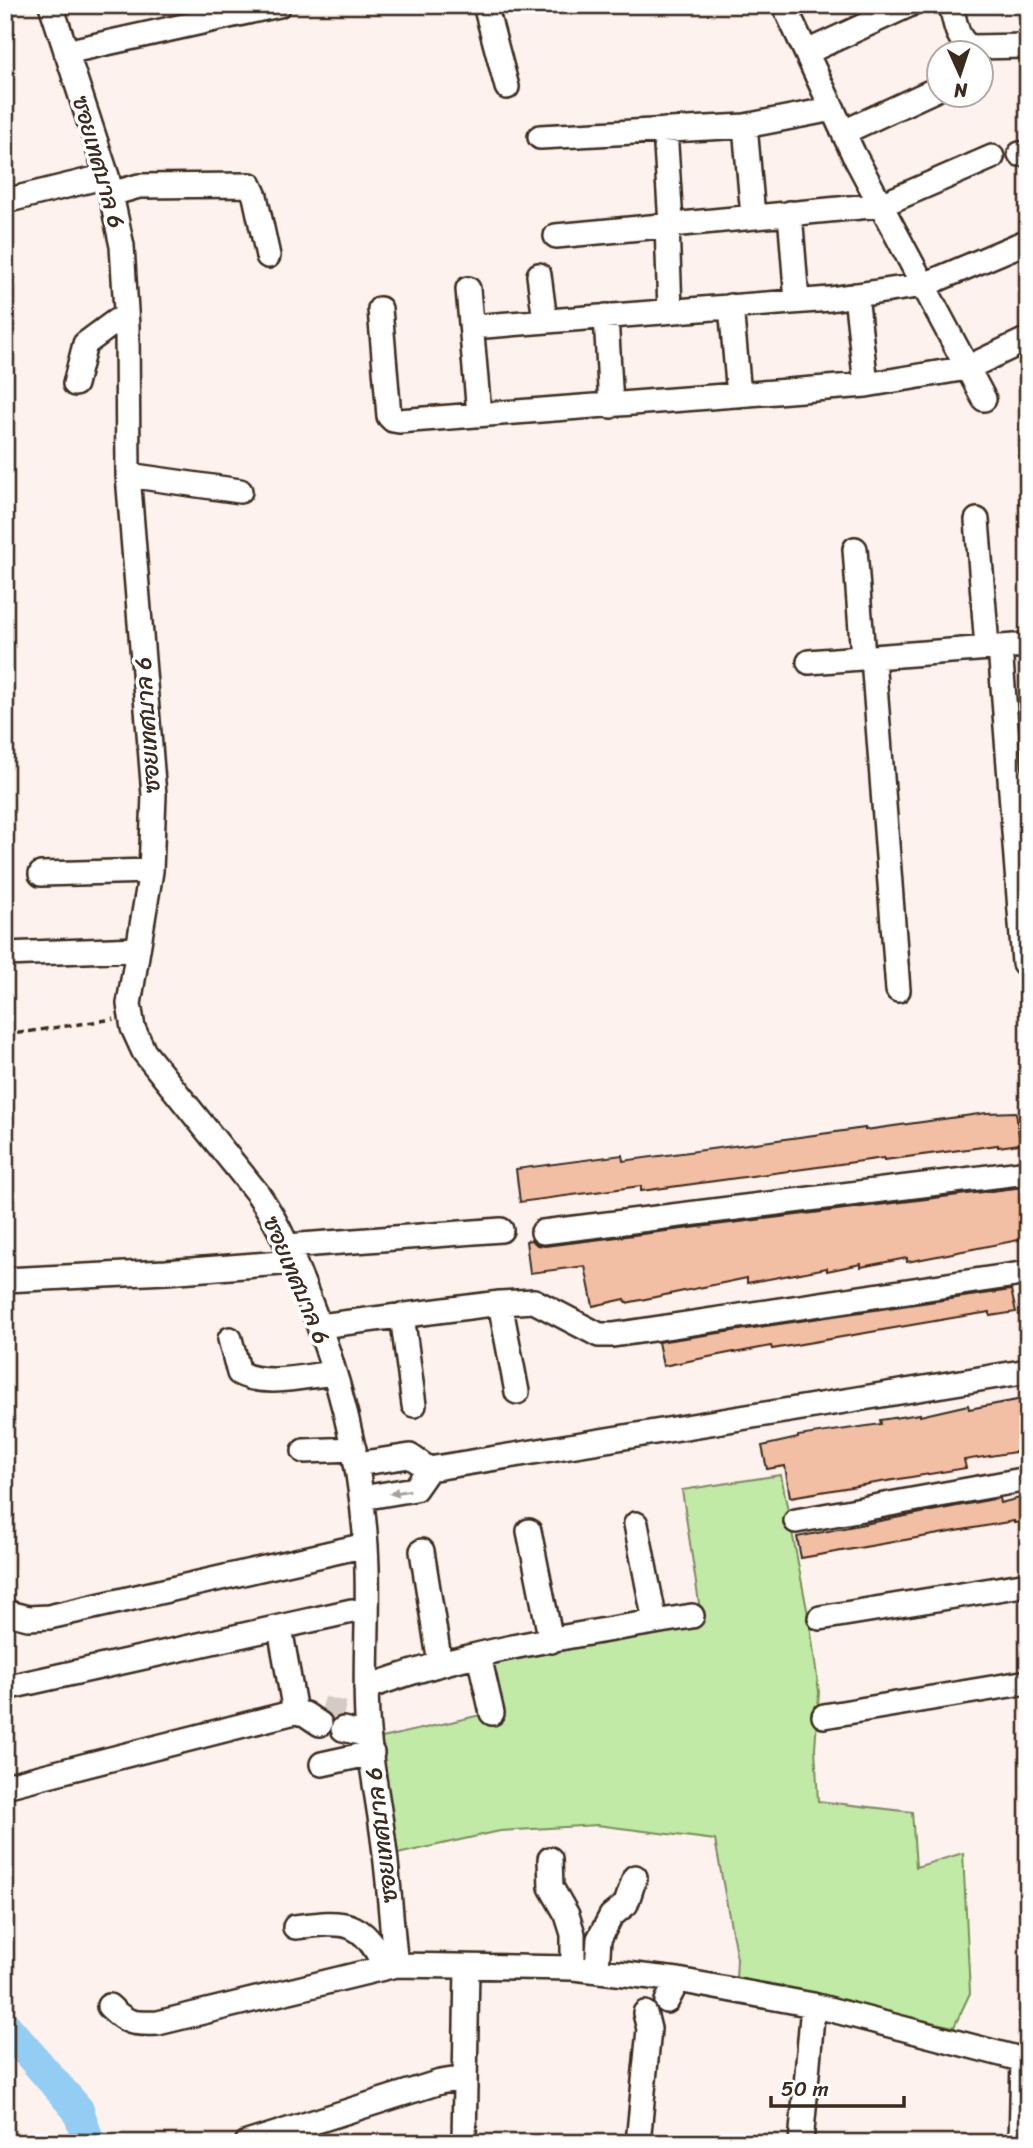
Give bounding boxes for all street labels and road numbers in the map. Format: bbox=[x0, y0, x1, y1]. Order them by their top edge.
street label: ซอยเทศบาล 6 bbox=[60, 91, 137, 233]
street label: ซอยเทศบาล 6 bbox=[122, 656, 173, 794]
street label: ซอยเทศบาล 6 bbox=[251, 1210, 342, 1351]
street label: ซอยเทศบาล 6 bbox=[353, 1765, 410, 1905]

